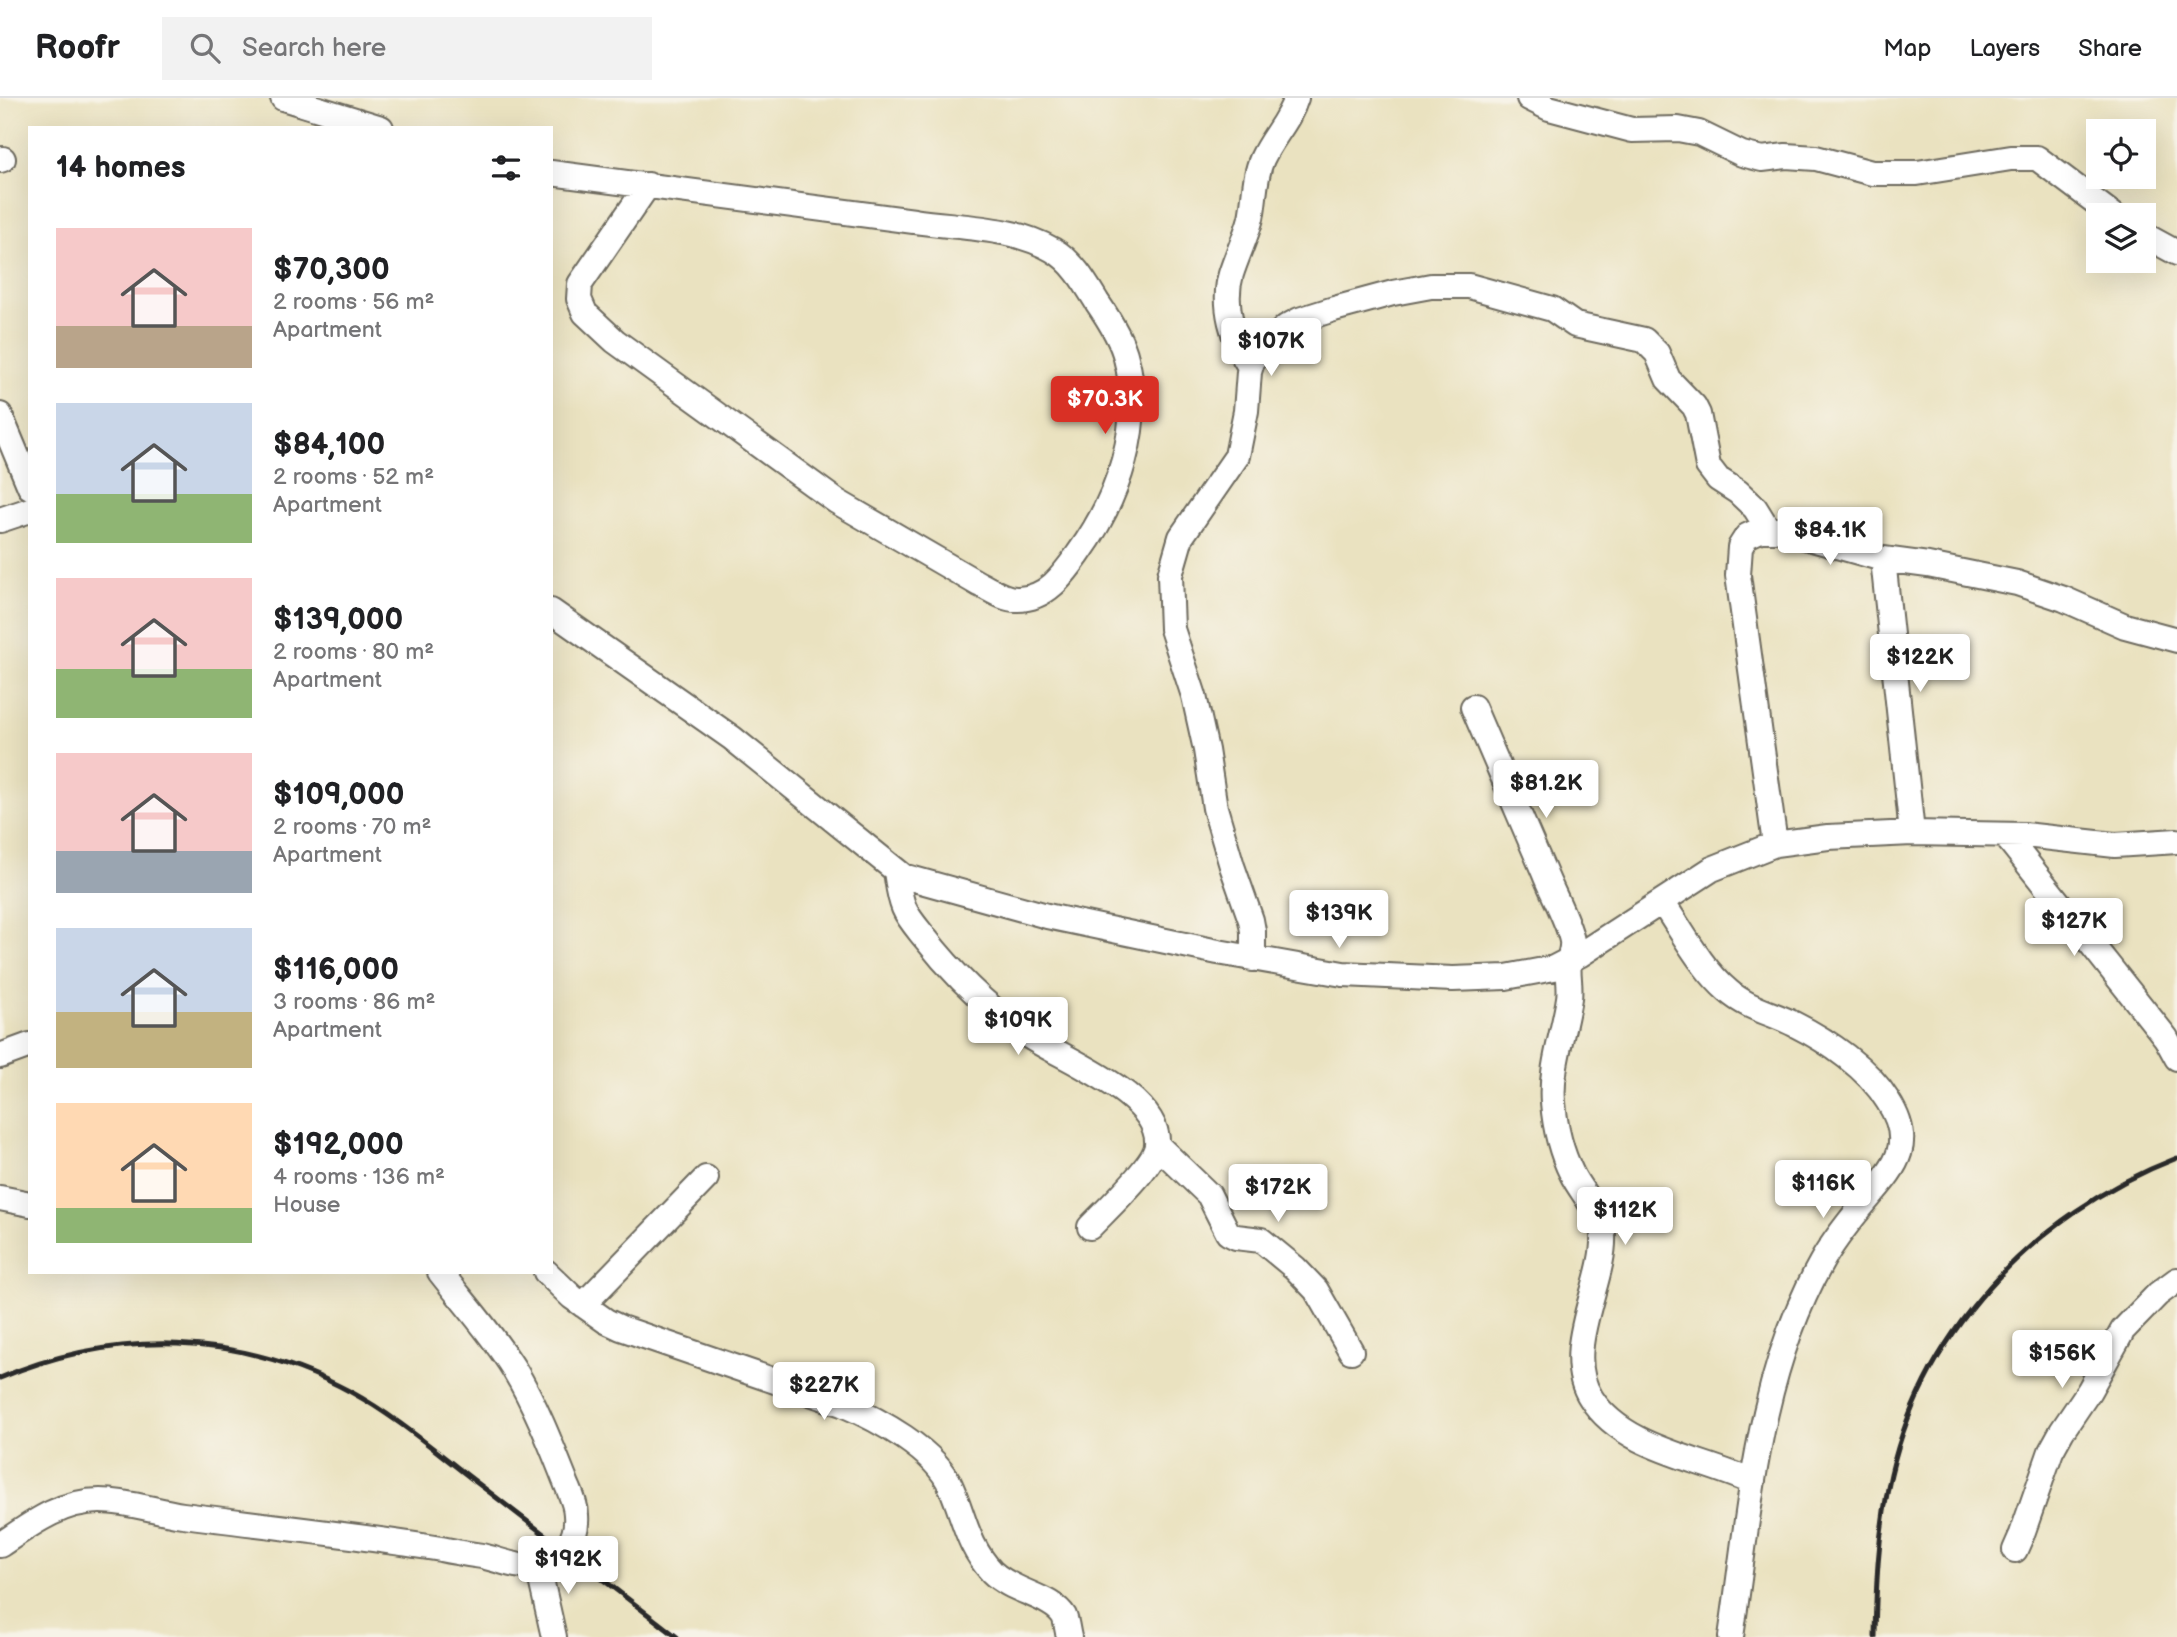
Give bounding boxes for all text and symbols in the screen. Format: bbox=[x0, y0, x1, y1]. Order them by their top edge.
search box bbox=[162, 17, 652, 80]
text: Roofr bbox=[35, 28, 120, 68]
icon: search bbox=[186, 29, 224, 67]
text: Search here bbox=[242, 33, 386, 64]
text: Map bbox=[1883, 34, 1931, 63]
text: Layers bbox=[1969, 34, 2040, 63]
text: Share bbox=[2078, 34, 2142, 63]
map controls bbox=[2086, 119, 2156, 273]
button: locate bbox=[2086, 119, 2156, 189]
icon: filters bbox=[487, 149, 525, 187]
text: 14 homes bbox=[56, 150, 185, 186]
button: layers bbox=[2086, 203, 2156, 273]
text: $70,300 bbox=[273, 252, 390, 288]
icon: home bbox=[112, 256, 196, 340]
text: 2 rooms · 56 m² bbox=[273, 288, 435, 316]
text: Apartment bbox=[273, 316, 382, 344]
pin: $107K bbox=[1222, 318, 1320, 378]
text: $107K bbox=[1237, 327, 1305, 355]
pin: $70.3K bbox=[1048, 376, 1162, 436]
text: $70.3K bbox=[1067, 385, 1143, 413]
text: $84,100 bbox=[273, 427, 385, 463]
icon: home bbox=[112, 431, 196, 515]
text: 2 rooms · 52 m² bbox=[273, 463, 434, 491]
text: Apartment bbox=[273, 491, 382, 519]
pin: $84.1K bbox=[1773, 508, 1887, 567]
text: $84.1K bbox=[1794, 516, 1866, 544]
text: $139,000 bbox=[273, 602, 403, 638]
icon: home bbox=[112, 606, 196, 690]
pin: $122K bbox=[1871, 634, 1969, 694]
text: 2 rooms · 80 m² bbox=[273, 638, 434, 666]
text: $122K bbox=[1886, 643, 1954, 671]
text: Apartment bbox=[273, 666, 382, 694]
pin: $81.2K bbox=[1489, 760, 1603, 820]
text: $81.2K bbox=[1509, 769, 1583, 797]
text: $109,000 bbox=[273, 777, 404, 813]
icon: home bbox=[112, 781, 196, 865]
text: 2 rooms · 70 m² bbox=[273, 813, 432, 841]
text: Apartment bbox=[273, 841, 382, 869]
pin: $139K bbox=[1290, 890, 1388, 950]
pin: $127K bbox=[2025, 898, 2123, 958]
text: $139K bbox=[1305, 899, 1373, 927]
text: $127K bbox=[2041, 907, 2107, 935]
text: $116,000 bbox=[273, 952, 399, 988]
icon: home bbox=[112, 956, 196, 1040]
text: 3 rooms · 86 m² bbox=[273, 988, 435, 1016]
pin: $109K bbox=[969, 998, 1067, 1057]
text: $109K bbox=[984, 1006, 1052, 1034]
text: Apartment bbox=[273, 1016, 382, 1044]
text: $192,000 bbox=[273, 1127, 404, 1163]
icon: home bbox=[112, 1131, 196, 1215]
pin: $116K bbox=[1774, 1160, 1872, 1220]
text: 4 rooms · 136 m² bbox=[273, 1163, 445, 1191]
pin: $172K bbox=[1229, 1164, 1327, 1224]
text: $116K bbox=[1791, 1169, 1855, 1197]
text: $172K bbox=[1245, 1173, 1311, 1201]
pin: $112K bbox=[1576, 1188, 1674, 1247]
text: House bbox=[273, 1191, 340, 1219]
text: $112K bbox=[1593, 1196, 1657, 1224]
pin: $156K bbox=[2013, 1330, 2111, 1390]
text: $156K bbox=[2028, 1339, 2096, 1367]
pin: $227K bbox=[775, 1362, 873, 1422]
text: $227K bbox=[789, 1371, 859, 1399]
pin: $192K bbox=[519, 1536, 617, 1596]
text: $192K bbox=[534, 1545, 602, 1573]

